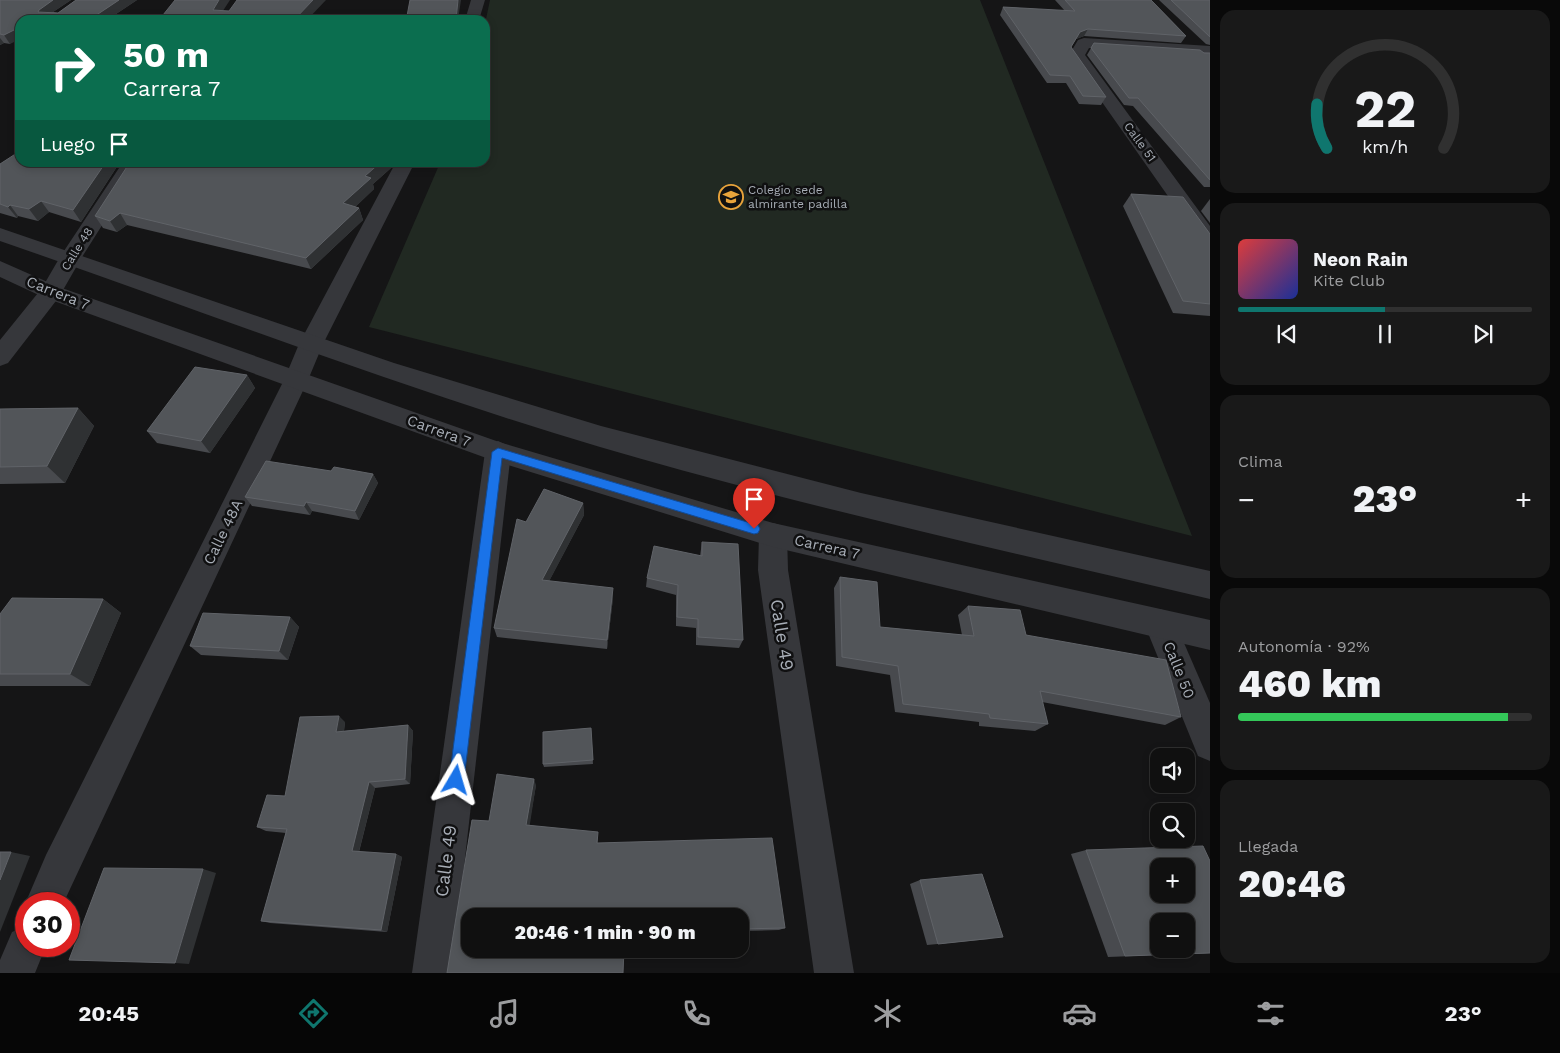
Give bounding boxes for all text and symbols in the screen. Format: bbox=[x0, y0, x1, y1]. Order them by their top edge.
text: 50 m bbox=[123, 34, 209, 76]
icon: right bbox=[40, 35, 105, 100]
text: Carrera 7 bbox=[123, 76, 220, 101]
text: 22 bbox=[1354, 79, 1416, 140]
street label: Calle 51 bbox=[1121, 120, 1159, 164]
icon: arrive bbox=[105, 130, 133, 158]
text: Luego bbox=[40, 133, 95, 156]
text: km/h bbox=[1362, 136, 1408, 157]
place label: Colegio sede almirante padilla bbox=[748, 183, 847, 211]
school or university icon: Colegio sede almirante padilla bbox=[718, 184, 744, 210]
street label: Calle 48 bbox=[58, 225, 96, 273]
text: Neon Rain bbox=[1313, 248, 1408, 271]
text: Kite Club bbox=[1313, 271, 1385, 290]
street label: Carrera 7 bbox=[24, 272, 92, 314]
icon: previous bbox=[1273, 320, 1301, 348]
icon: pause bbox=[1371, 320, 1399, 348]
icon: next bbox=[1469, 320, 1497, 348]
street label: Carrera 7 bbox=[405, 411, 473, 451]
text: Clima bbox=[1238, 452, 1282, 471]
text: 23° bbox=[1353, 477, 1417, 521]
pin bbox=[733, 478, 775, 529]
text: − bbox=[1238, 483, 1255, 516]
text: + bbox=[1515, 483, 1532, 516]
icon: arrive bbox=[740, 485, 768, 513]
street label: Calle 48A bbox=[200, 496, 246, 567]
street label: Carrera 7 bbox=[793, 531, 861, 563]
street label: Calle 49 bbox=[766, 598, 799, 672]
text: Autonomía · 92% bbox=[1238, 637, 1370, 656]
street label: Calle 50 bbox=[1159, 639, 1199, 701]
text: 460 km bbox=[1238, 662, 1381, 706]
map controls bbox=[1150, 748, 1195, 958]
button: sound bbox=[1150, 748, 1195, 793]
position arrow bbox=[429, 753, 481, 805]
button: search bbox=[1150, 803, 1195, 848]
street label: Calle 49 bbox=[431, 824, 460, 898]
text: Llegada bbox=[1238, 837, 1298, 856]
button: + bbox=[1150, 858, 1195, 903]
text: 20:46 bbox=[1238, 862, 1346, 906]
speed limit sign: 30 bbox=[15, 892, 80, 957]
button: − bbox=[1150, 913, 1195, 958]
text: 20:46 · 1 min · 90 m bbox=[515, 921, 695, 944]
icon: directions bbox=[296, 996, 331, 1031]
icon: music bbox=[487, 996, 522, 1031]
icon: phone bbox=[679, 996, 714, 1031]
icon: climate bbox=[870, 996, 905, 1031]
icon: car bbox=[1062, 996, 1097, 1031]
icon: filters bbox=[1253, 996, 1288, 1031]
text: 20:45 bbox=[78, 1001, 139, 1026]
text: 23° bbox=[1445, 1001, 1482, 1026]

